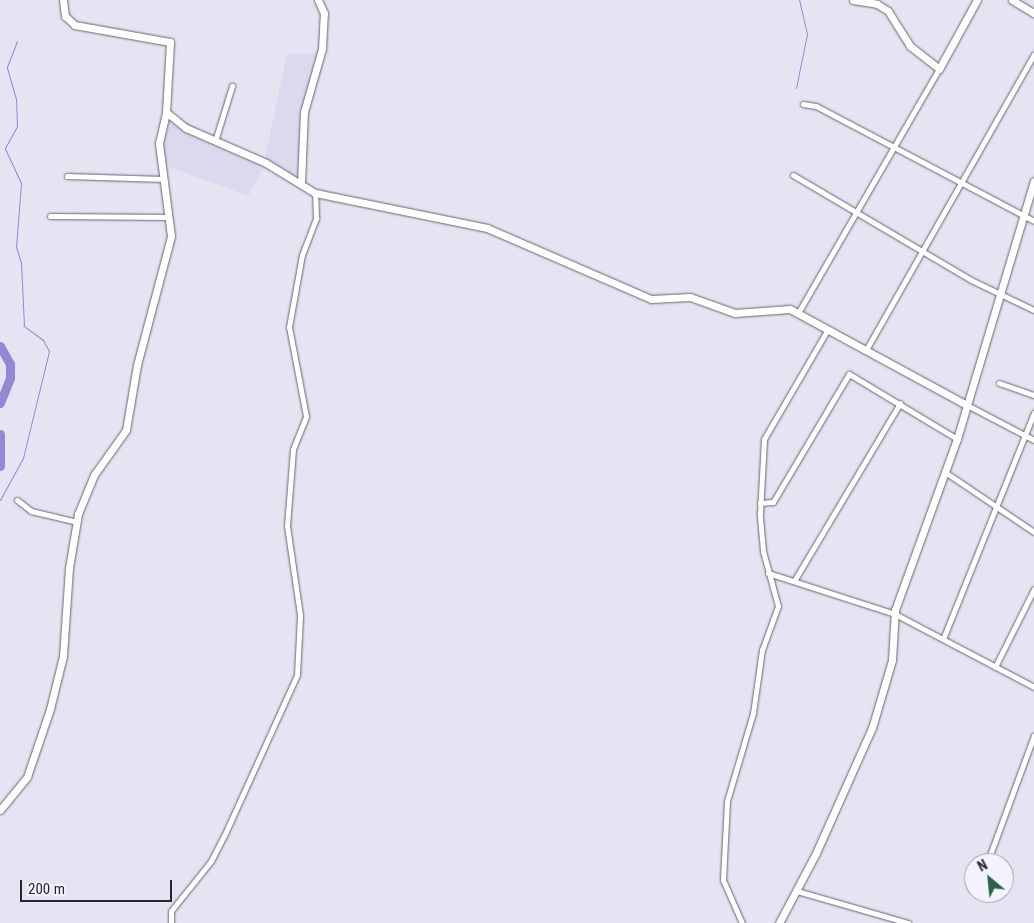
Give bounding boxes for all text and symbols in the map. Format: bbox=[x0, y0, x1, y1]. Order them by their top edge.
north arrow bbox=[964, 853, 1014, 903]
text: N bbox=[975, 857, 990, 875]
scale bar bbox=[22, 870, 175, 902]
text: 200 m bbox=[28, 880, 65, 898]

